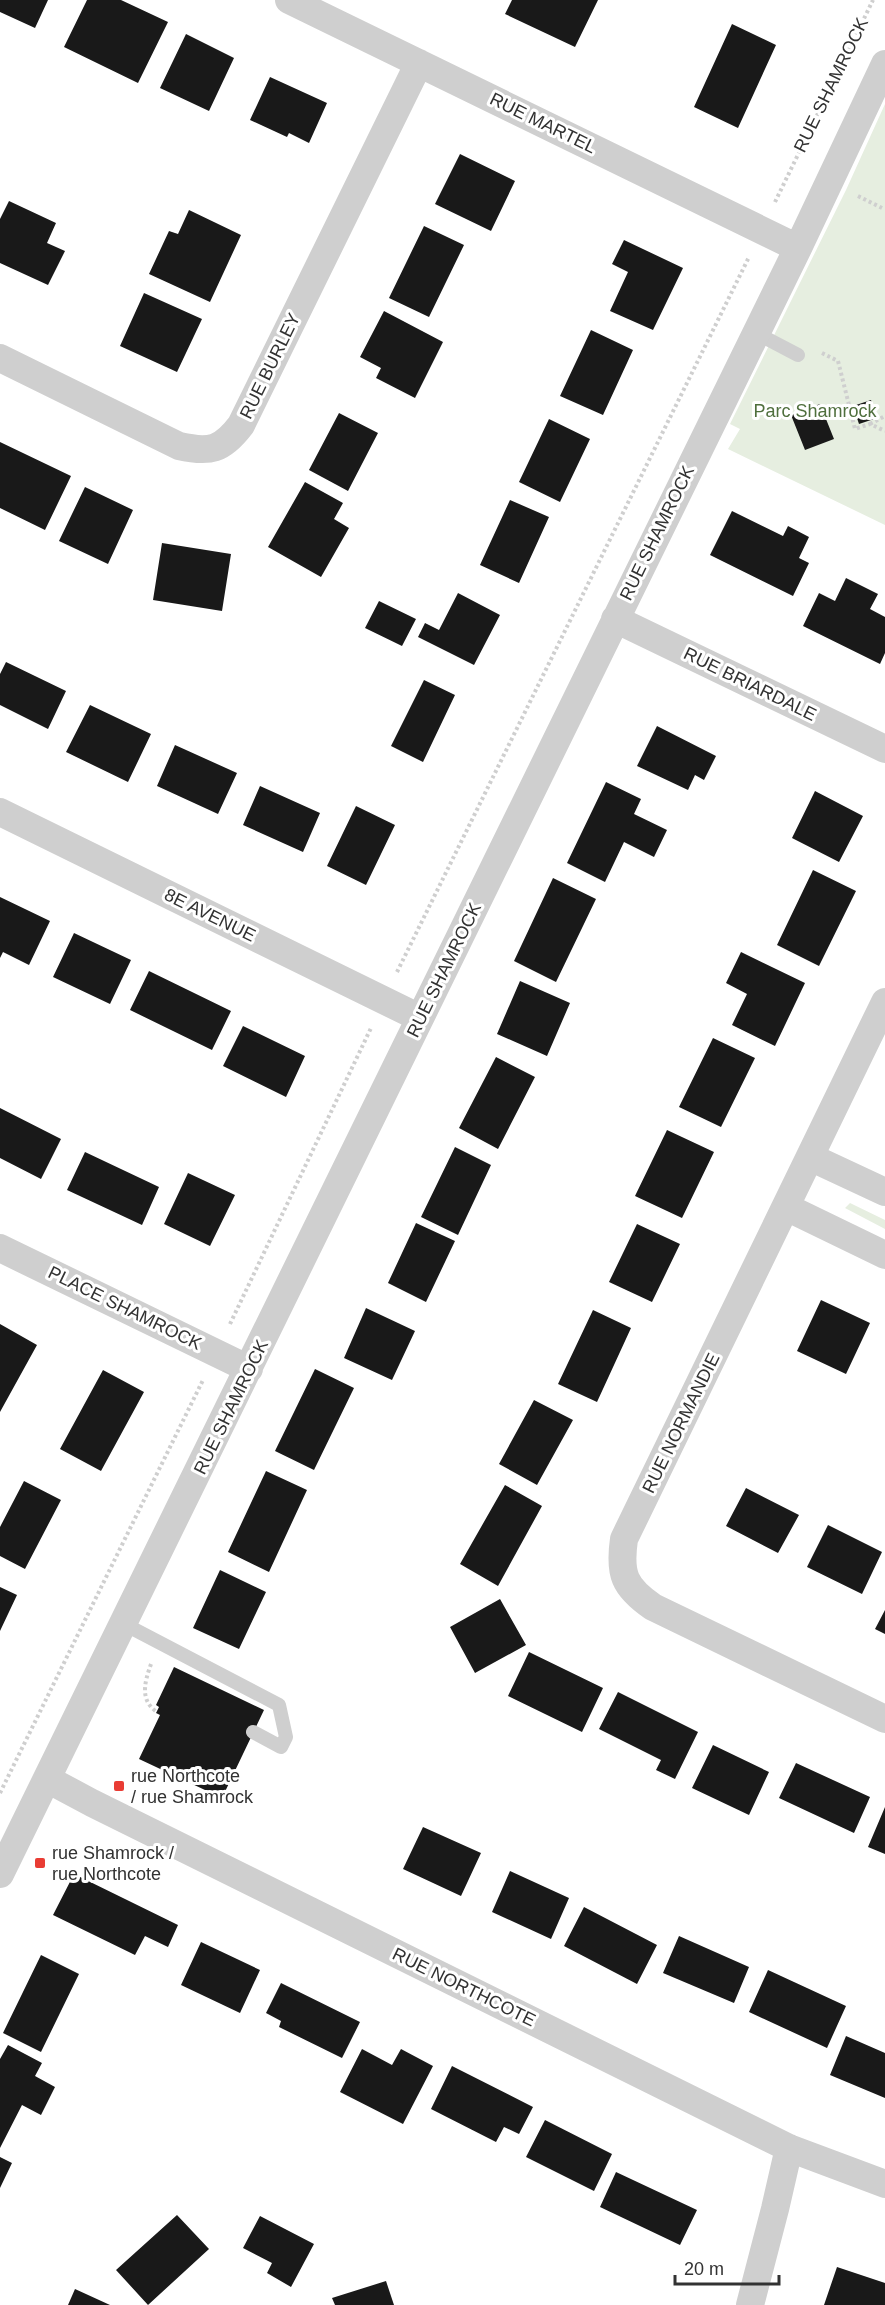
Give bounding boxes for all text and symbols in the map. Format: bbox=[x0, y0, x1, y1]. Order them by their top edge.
street label: RUE SHAMROCK bbox=[790, 15, 872, 155]
street label: RUE MARTEL bbox=[487, 89, 599, 157]
street label: RUE BURLEY bbox=[236, 310, 304, 422]
park label: Parc Shamrock bbox=[753, 401, 878, 421]
street label: RUE SHAMROCK bbox=[616, 463, 698, 603]
street label: RUE BRIARDALE bbox=[680, 643, 820, 725]
street label: 8E AVENUE bbox=[161, 884, 259, 946]
street label: RUE SHAMROCK bbox=[403, 900, 485, 1040]
street label: PLACE SHAMROCK bbox=[45, 1262, 205, 1354]
street label: RUE SHAMROCK bbox=[190, 1337, 272, 1477]
street label: RUE NORMANDIE bbox=[638, 1350, 724, 1496]
place label: rue Northcote / rue Shamrock bbox=[131, 1766, 254, 1807]
marker: rue Northcote / rue Shamrock bbox=[112, 1779, 126, 1793]
place label: rue Shamrock / rue Northcote bbox=[52, 1843, 174, 1884]
marker: rue Shamrock / rue Northcote bbox=[33, 1856, 47, 1870]
street label: RUE NORTHCOTE bbox=[389, 1944, 539, 2030]
scale bar bbox=[675, 2248, 778, 2286]
text: 20 m bbox=[684, 2259, 724, 2279]

